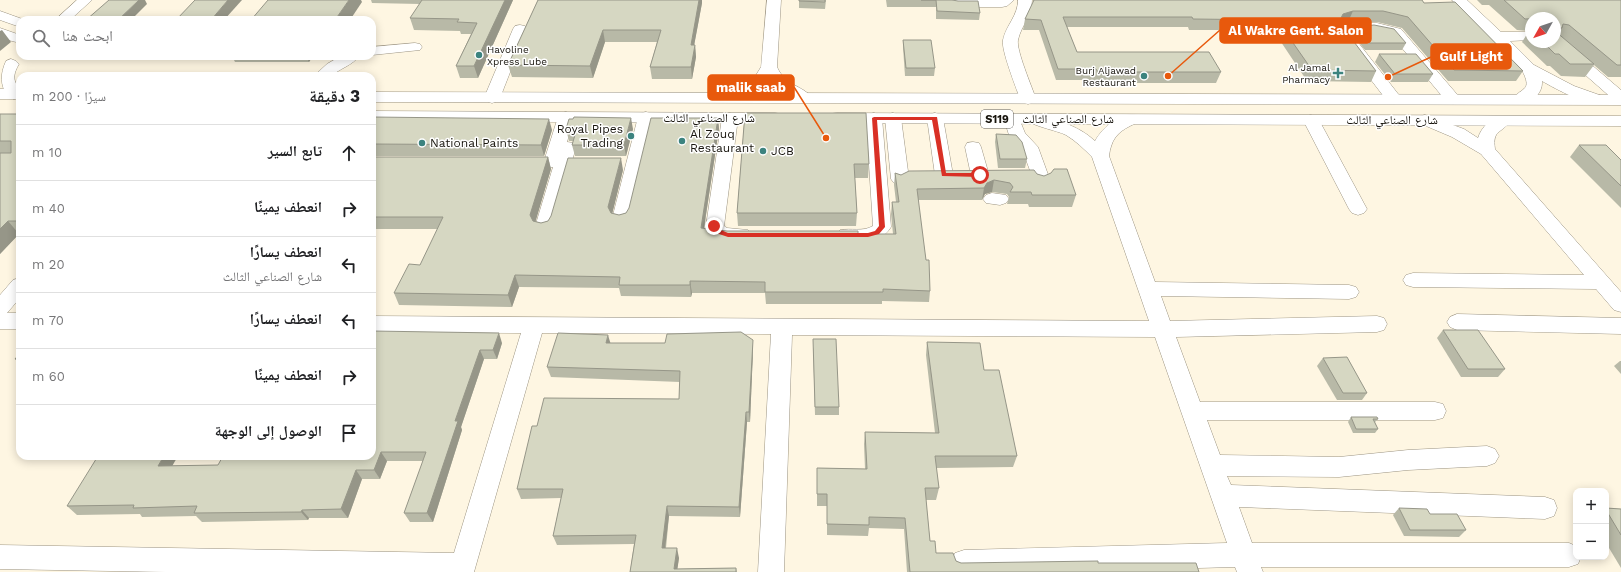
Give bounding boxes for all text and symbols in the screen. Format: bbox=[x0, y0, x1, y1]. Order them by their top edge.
north arrow bbox=[1525, 12, 1561, 48]
search box bbox=[16, 16, 376, 60]
callout: Al Wakre Gent. Salon bbox=[1220, 18, 1371, 43]
text: Al Wakre Gent. Salon bbox=[1228, 23, 1364, 38]
icon: search bbox=[30, 27, 52, 49]
text: ابحث هنا bbox=[62, 27, 113, 45]
place label: Havoline Xpress Lube bbox=[487, 44, 547, 67]
callout: Gulf Light bbox=[1431, 44, 1511, 69]
text: Gulf Light bbox=[1439, 49, 1503, 64]
marker: Havoline Xpress Lube bbox=[474, 50, 484, 60]
place label: Al Jamal Pharmacy bbox=[1282, 62, 1331, 85]
place label: Burj Aljawad Restaurant bbox=[1076, 65, 1137, 88]
marker: Al Jamal Pharmacy bbox=[1333, 68, 1343, 78]
marker: Burj Aljawad Restaurant bbox=[1139, 71, 1149, 81]
callout: malik saab bbox=[708, 75, 794, 100]
text: malik saab bbox=[716, 80, 786, 95]
text: 3 دقيقة bbox=[309, 86, 360, 106]
text: سيرًا · 200 m bbox=[32, 89, 106, 104]
road number: S119 bbox=[981, 110, 1013, 128]
street label: شارع الصناعي الثالث bbox=[663, 111, 755, 128]
street label: شارع الصناعي الثالث bbox=[1022, 112, 1114, 129]
street label: شارع الصناعي الثالث bbox=[1346, 113, 1438, 130]
place label: Royal Pipes Trading bbox=[557, 122, 624, 150]
place label: Al Zouq Restaurant bbox=[690, 127, 754, 155]
marker: Royal Pipes Trading bbox=[626, 131, 636, 141]
place label: National Paints bbox=[430, 136, 518, 150]
marker: Al Zouq Restaurant bbox=[677, 136, 687, 146]
marker: National Paints bbox=[417, 138, 427, 148]
text: تابع السير bbox=[268, 142, 322, 160]
icon: ahead bbox=[338, 142, 360, 164]
place label: JCB bbox=[771, 144, 794, 158]
text: 10 m bbox=[32, 145, 62, 160]
marker: JCB bbox=[758, 146, 768, 156]
route start bbox=[971, 166, 989, 184]
text: انعطف يمينًا bbox=[254, 198, 322, 216]
icon: right bbox=[338, 198, 360, 220]
text: 40 m bbox=[32, 201, 65, 216]
route end bbox=[705, 217, 723, 235]
text: انعطف يسارًا bbox=[250, 243, 322, 261]
icon: left bbox=[338, 254, 360, 276]
text: 20 m bbox=[32, 257, 65, 272]
text: شارع الصناعي الثالث bbox=[223, 269, 322, 284]
text: انعطف يسارًا bbox=[250, 310, 322, 328]
icon: left bbox=[338, 310, 360, 332]
text: 70 m bbox=[32, 313, 64, 328]
text: انعطف يمينًا bbox=[254, 366, 322, 384]
icon: right bbox=[338, 366, 360, 388]
text: 60 m bbox=[32, 369, 65, 384]
text: الوصول إلى الوجهة bbox=[215, 422, 322, 440]
icon: arrive bbox=[338, 422, 360, 444]
map controls bbox=[1573, 488, 1609, 560]
button: + bbox=[1573, 488, 1609, 524]
button: − bbox=[1573, 524, 1609, 560]

